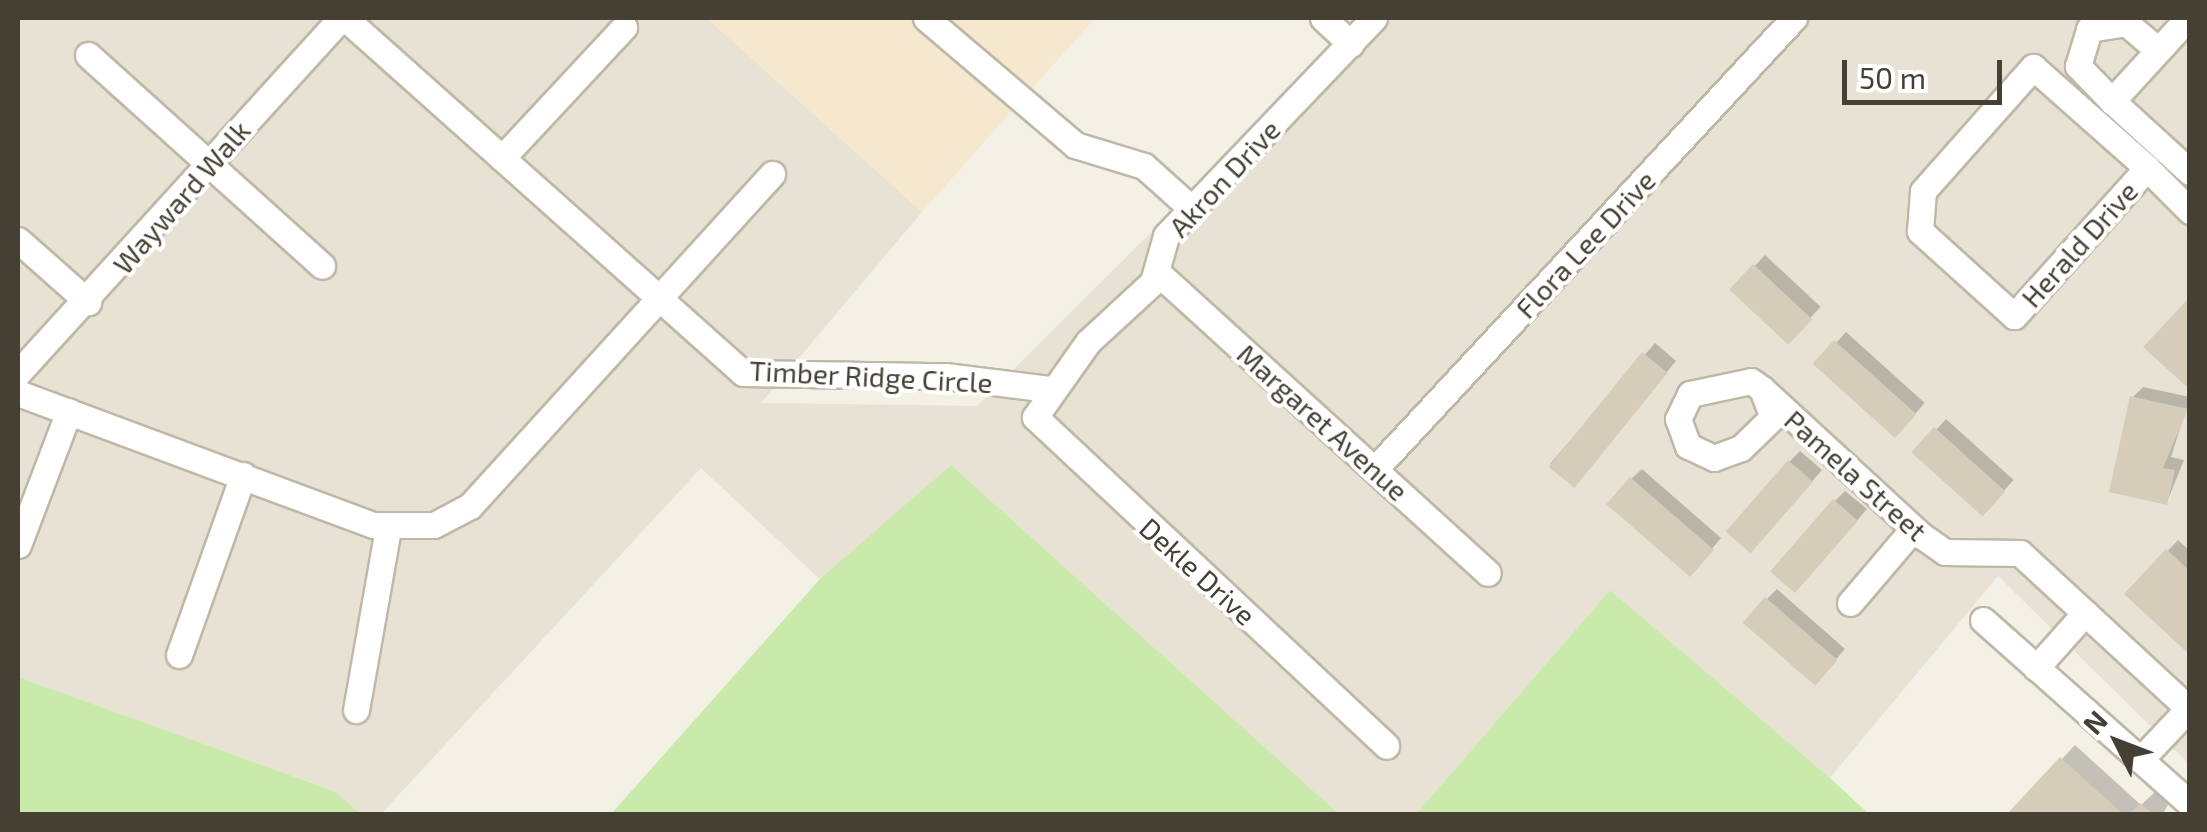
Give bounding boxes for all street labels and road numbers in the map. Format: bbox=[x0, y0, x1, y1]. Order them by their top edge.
street label: Wayward Walk bbox=[105, 113, 257, 281]
street label: Akron Drive bbox=[1161, 113, 1287, 243]
street label: Flora Lee Drive bbox=[1508, 163, 1662, 325]
street label: Herald Drive bbox=[2014, 174, 2144, 314]
street label: Margaret Avenue bbox=[1231, 336, 1415, 508]
street label: Timber Ridge Circle bbox=[748, 353, 994, 399]
street label: Pamela Street bbox=[1778, 403, 1934, 547]
street label: Dekle Drive bbox=[1133, 510, 1263, 632]

